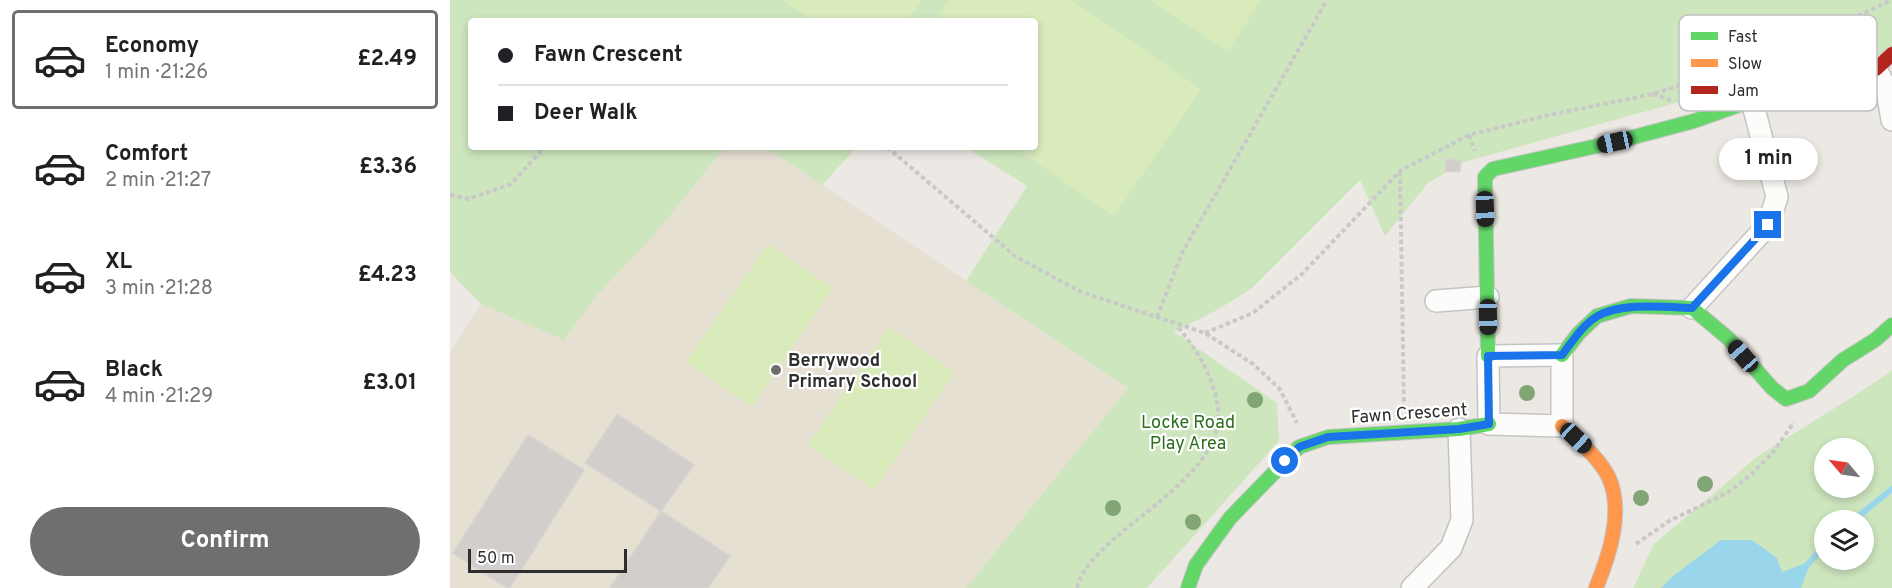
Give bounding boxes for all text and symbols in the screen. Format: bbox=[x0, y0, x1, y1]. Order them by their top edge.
legend bbox=[1679, 15, 1877, 111]
text: Fast bbox=[1728, 28, 1758, 48]
icon: car bbox=[33, 33, 87, 87]
text: Economy bbox=[105, 33, 199, 60]
text: Fawn Crescent bbox=[534, 42, 683, 69]
text: £2.49 bbox=[357, 46, 417, 73]
text: Slow bbox=[1728, 55, 1762, 75]
text: 1 min · 21:26 bbox=[105, 60, 208, 86]
text: Jam bbox=[1728, 82, 1759, 102]
text: Deer Walk bbox=[534, 100, 638, 127]
car bbox=[1596, 129, 1634, 155]
callout: 1 min bbox=[1718, 138, 1818, 180]
icon: car bbox=[33, 141, 87, 195]
text: Comfort bbox=[105, 141, 188, 168]
text: 1 min bbox=[1744, 146, 1793, 172]
text: £3.36 bbox=[359, 154, 417, 181]
text: 2 min · 21:27 bbox=[105, 168, 211, 194]
car bbox=[1475, 191, 1495, 227]
route end bbox=[1754, 211, 1781, 238]
icon: car bbox=[33, 249, 87, 303]
text: XL bbox=[105, 249, 132, 276]
text: £4.23 bbox=[358, 262, 417, 289]
text: 3 min · 21:28 bbox=[105, 276, 213, 302]
car bbox=[1479, 299, 1497, 335]
car bbox=[1724, 337, 1762, 375]
place label: Berrywood Primary School bbox=[788, 350, 917, 394]
icon: car bbox=[33, 357, 87, 411]
text: Black bbox=[105, 357, 163, 384]
marker: Berrywood Primary School bbox=[769, 363, 783, 377]
text: £3.01 bbox=[362, 370, 417, 397]
text: 4 min · 21:29 bbox=[105, 384, 213, 410]
street label: Fawn Crescent bbox=[1350, 399, 1468, 430]
park label: Locke Road Play Area bbox=[1141, 412, 1235, 456]
car bbox=[1557, 419, 1595, 457]
north arrow bbox=[1814, 438, 1874, 498]
map controls bbox=[1814, 438, 1874, 570]
route start bbox=[1271, 447, 1298, 474]
button: Confirm bbox=[30, 507, 420, 576]
button: layers bbox=[1814, 510, 1874, 570]
scale bar bbox=[468, 546, 627, 574]
text: 50 m bbox=[477, 549, 515, 569]

